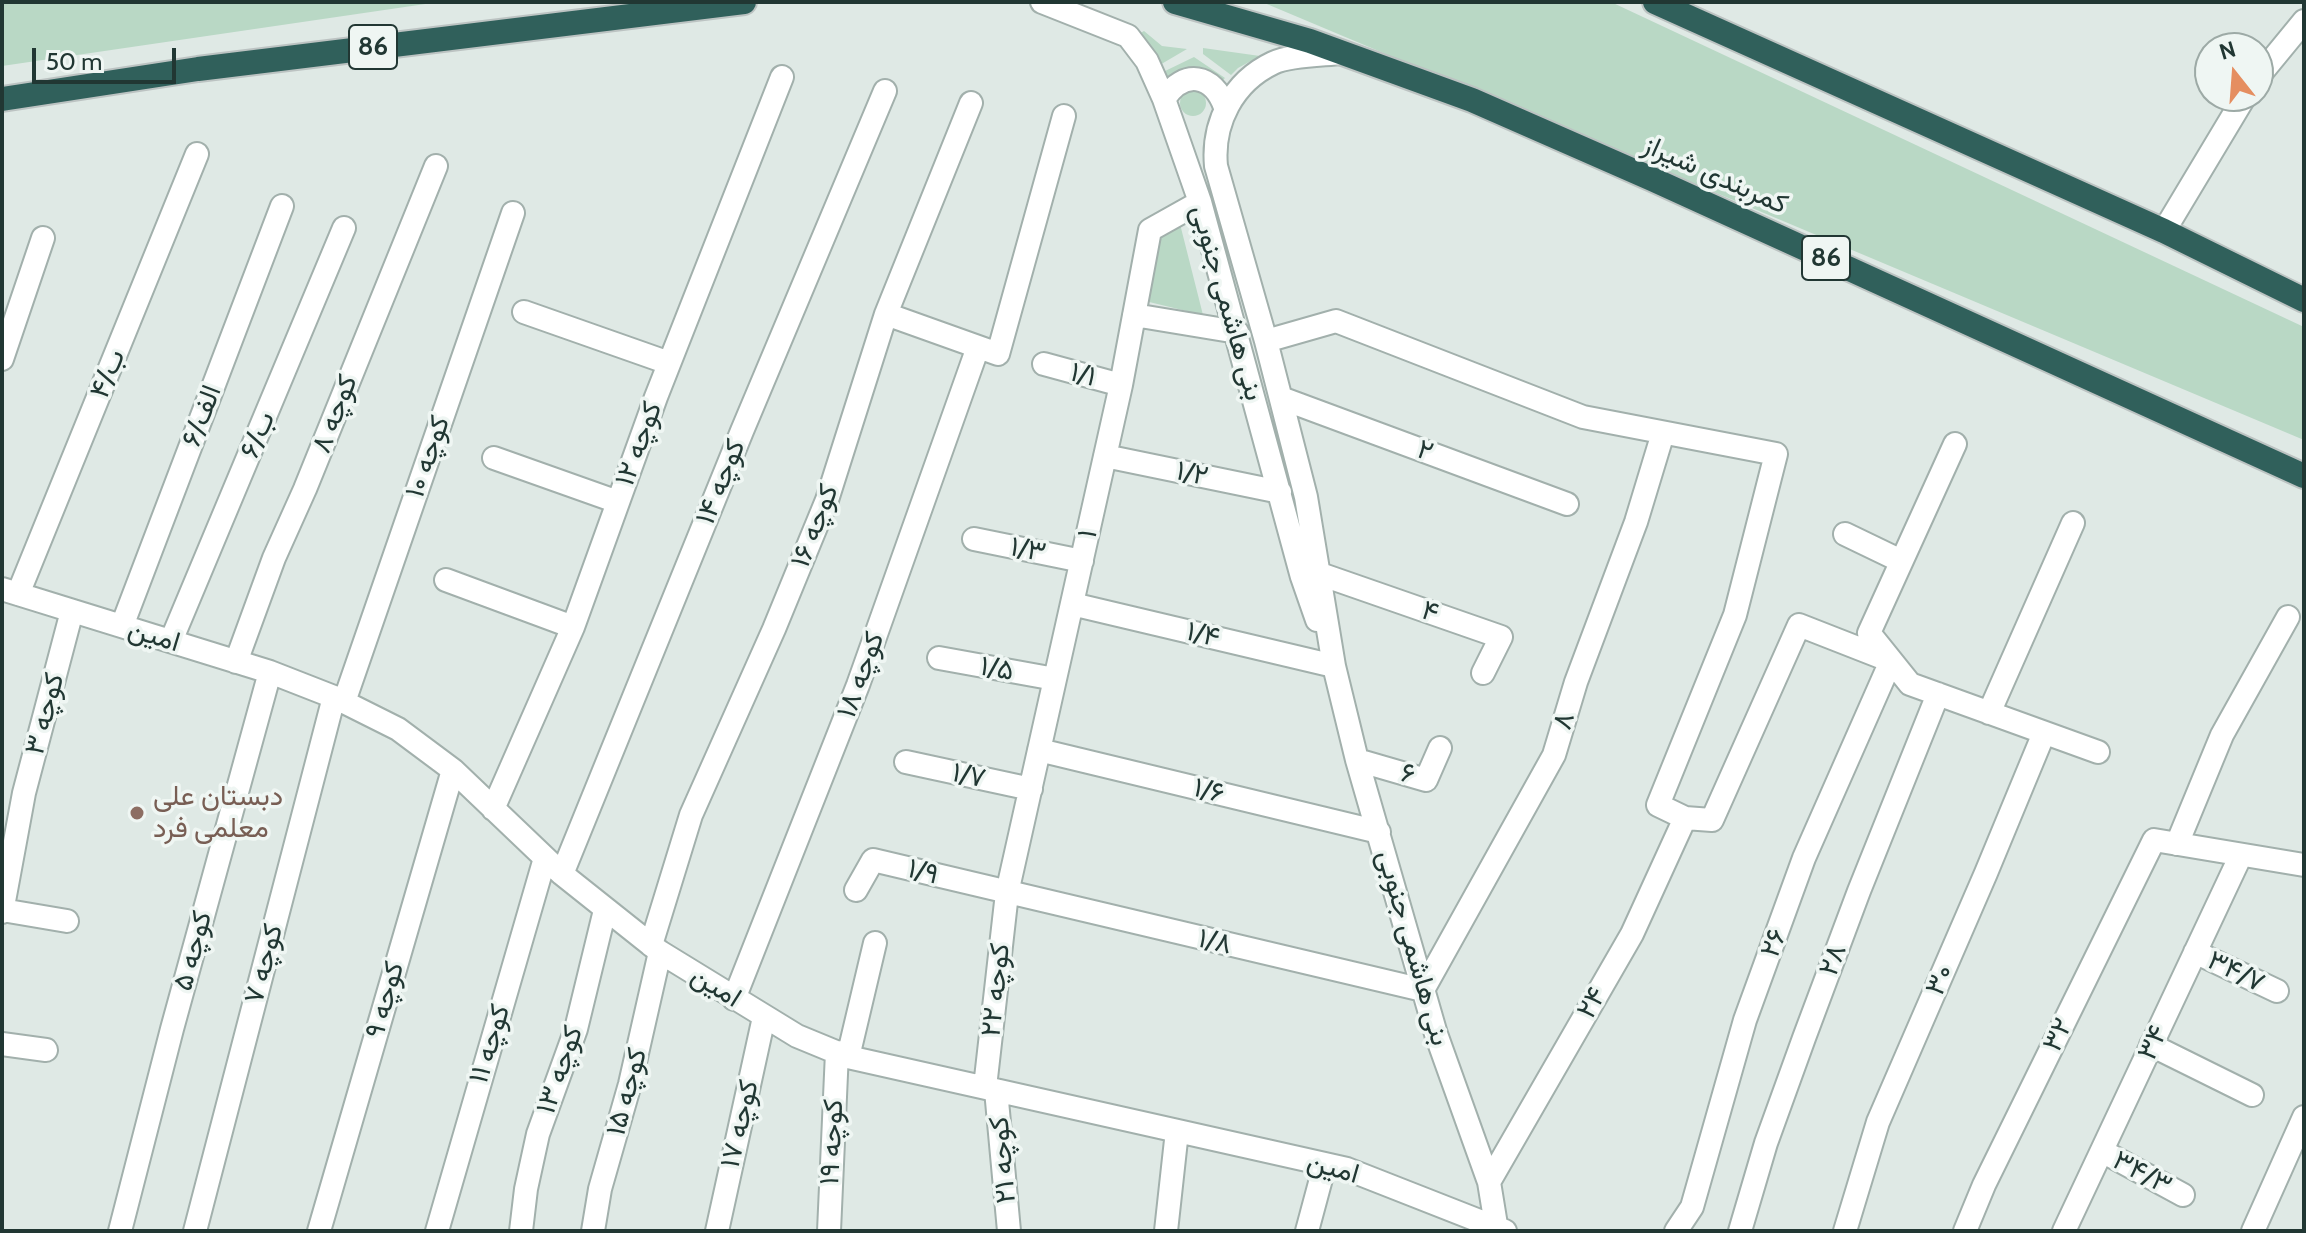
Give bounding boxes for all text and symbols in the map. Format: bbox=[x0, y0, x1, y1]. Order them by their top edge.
road number: 86 bbox=[349, 25, 397, 69]
scale bar bbox=[36, 32, 180, 82]
north arrow bbox=[2194, 32, 2274, 112]
text: N bbox=[2216, 35, 2239, 66]
text: 50 m bbox=[46, 47, 102, 76]
street label: کمربندی شیراز bbox=[1637, 128, 1793, 222]
street label: بنی هاشمی جنوبی bbox=[1183, 201, 1271, 405]
road number: 86 bbox=[1802, 236, 1850, 280]
street label: ۴/ب bbox=[83, 345, 133, 403]
street label: ۱/۱ bbox=[1066, 356, 1100, 394]
street label: کوچه ۸ bbox=[305, 370, 365, 458]
street label: ۶/الف bbox=[175, 380, 229, 452]
street label: کوچه ۱۲ bbox=[608, 397, 670, 491]
street label: ب/۶ bbox=[233, 407, 283, 463]
street label: کوچه ۱۰ bbox=[398, 412, 458, 502]
street label: ۲ bbox=[1412, 433, 1438, 469]
street label: کوچه ۱۴ bbox=[689, 435, 753, 529]
street label: ۱/۲ bbox=[1173, 454, 1211, 494]
street label: کوچه ۱۶ bbox=[784, 480, 846, 572]
street label: ۱ bbox=[1071, 526, 1105, 542]
street label: ۱/۳ bbox=[1007, 530, 1049, 570]
street label: ۴ bbox=[1417, 594, 1443, 630]
street label: امین bbox=[124, 612, 184, 660]
street label: ۱/۴ bbox=[1183, 615, 1223, 655]
street label: کوچه ۱۸ bbox=[830, 627, 892, 723]
street label: ۱/۵ bbox=[978, 650, 1016, 688]
street label: کوچه ۳ bbox=[18, 670, 72, 758]
street label: ۸ bbox=[1546, 708, 1582, 734]
street label: ۱/۷ bbox=[949, 756, 989, 796]
street label: ۶ bbox=[1398, 756, 1418, 792]
street label: ۱/۶ bbox=[1190, 771, 1228, 811]
place label: دبستان علی معلمی فرد bbox=[153, 780, 283, 846]
marker: دبستان علی معلمی فرد bbox=[128, 804, 146, 822]
street label: بنی هاشمی جنوبی bbox=[1369, 846, 1457, 1050]
street label: ۱/۹ bbox=[904, 852, 942, 892]
street label: کوچه ۵ bbox=[166, 908, 220, 994]
street label: کوچه ۷ bbox=[237, 921, 291, 1007]
street label: ۱/۸ bbox=[1195, 922, 1235, 962]
street label: ۲۶ bbox=[1753, 924, 1795, 962]
street label: ۲۸ bbox=[1812, 940, 1854, 980]
street label: کوچه ۲۲ bbox=[974, 942, 1018, 1038]
street label: ۳۴/۷ bbox=[2202, 944, 2270, 1000]
street label: کوچه ۹ bbox=[358, 958, 412, 1042]
street label: امین bbox=[685, 959, 747, 1015]
street label: ۳۰ bbox=[1918, 959, 1962, 1001]
street label: ۲۴ bbox=[1570, 981, 1614, 1025]
street label: کوچه ۱۱ bbox=[462, 1001, 518, 1087]
street label: ۳۲ bbox=[2036, 1013, 2080, 1057]
street label: ۳۴ bbox=[2130, 1020, 2176, 1066]
street label: کوچه ۱۳ bbox=[529, 1022, 591, 1118]
street label: کوچه ۱۵ bbox=[599, 1045, 655, 1139]
street label: کوچه ۱۷ bbox=[714, 1077, 766, 1171]
street label: کوچه ۱۹ bbox=[813, 1098, 851, 1186]
street label: کوچه ۲۱ bbox=[982, 1115, 1024, 1205]
street label: ۳۴/۳ bbox=[2107, 1144, 2177, 1202]
street label: امین bbox=[1303, 1145, 1363, 1191]

